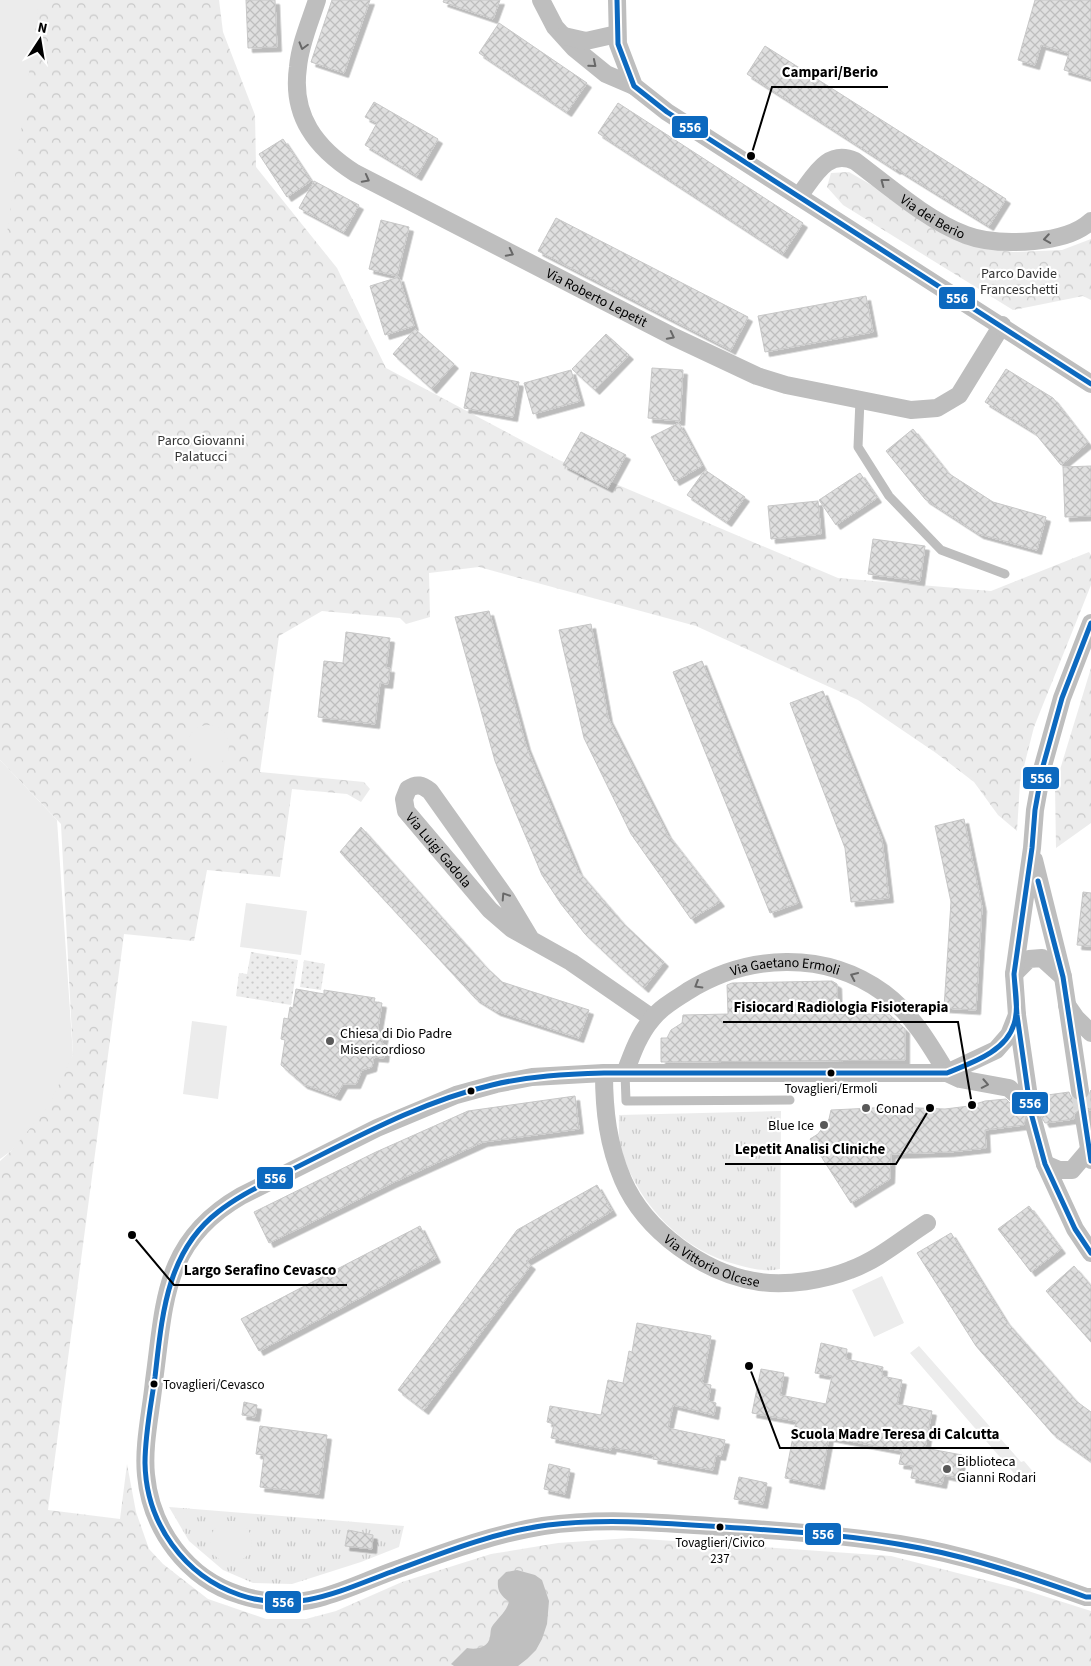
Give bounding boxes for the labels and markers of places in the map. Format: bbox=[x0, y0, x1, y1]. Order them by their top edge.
callout: Campari/Berio bbox=[772, 57, 888, 87]
callout: Fisiocard Radiologia Fisioterapia bbox=[723, 992, 958, 1022]
place label: Chiesa di Dio Padre Misericordioso bbox=[340, 1024, 452, 1060]
marker: Chiesa di Dio Padre Misericordioso bbox=[324, 1035, 336, 1047]
marker: Tovaglieri/Ermoli bbox=[826, 1068, 836, 1078]
place label: Tovaglieri/Ermoli bbox=[785, 1080, 877, 1098]
unlabelled marker bbox=[466, 1086, 476, 1096]
place label: Conad bbox=[876, 1099, 914, 1119]
marker: Conad bbox=[860, 1102, 872, 1114]
place label: Blue Ice bbox=[768, 1116, 814, 1136]
marker: Blue Ice bbox=[818, 1119, 830, 1131]
callout: Lepetit Analisi Cliniche bbox=[725, 1134, 896, 1164]
callout: Largo Serafino Cevasco bbox=[174, 1255, 347, 1285]
place label: Tovaglieri/Cevasco bbox=[163, 1376, 265, 1394]
marker: Tovaglieri/Cevasco bbox=[149, 1379, 159, 1389]
callout: Scuola Madre Teresa di Calcutta bbox=[780, 1418, 1009, 1448]
place label: Biblioteca Gianni Rodari bbox=[957, 1452, 1036, 1488]
marker: Biblioteca Gianni Rodari bbox=[941, 1463, 953, 1475]
marker: Tovaglieri/Civico 237 bbox=[715, 1522, 725, 1532]
place label: Tovaglieri/Civico 237 bbox=[675, 1534, 765, 1568]

